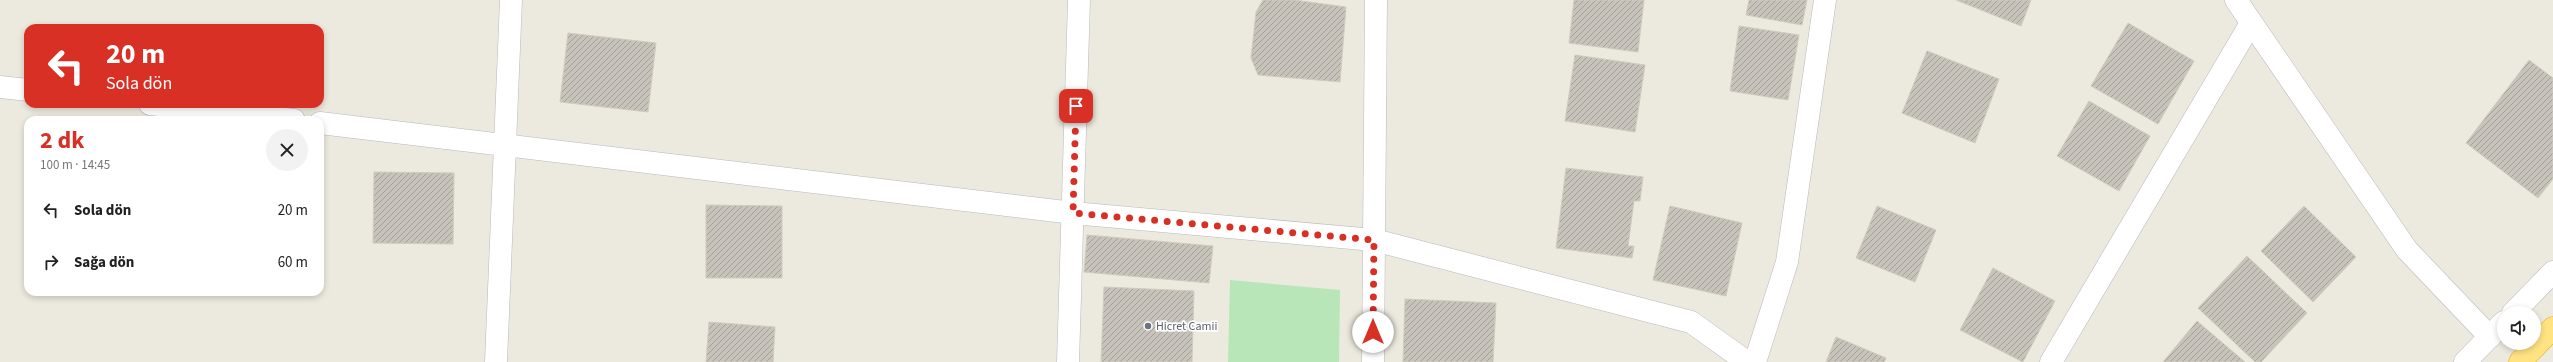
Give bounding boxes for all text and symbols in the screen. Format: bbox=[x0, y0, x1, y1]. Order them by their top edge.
text: 20 m bbox=[106, 34, 165, 74]
icon: left bbox=[40, 40, 92, 92]
text: Sola dön bbox=[106, 71, 172, 96]
pin bbox=[1059, 89, 1093, 123]
icon: arrive bbox=[1065, 95, 1087, 117]
text: 2 dk bbox=[40, 123, 84, 158]
button: close bbox=[266, 129, 308, 171]
text: 100 m · 14:45 bbox=[40, 156, 110, 174]
icon: left bbox=[40, 199, 62, 221]
text: Sola dön bbox=[74, 200, 131, 221]
text: 20 m bbox=[278, 200, 308, 221]
icon: right bbox=[40, 251, 62, 273]
text: Sağa dön bbox=[74, 252, 134, 273]
text: 60 m bbox=[278, 252, 308, 273]
map controls bbox=[2497, 306, 2541, 350]
button: sound bbox=[2497, 306, 2541, 350]
position arrow bbox=[1352, 311, 1394, 353]
place label: Hicret Camii bbox=[1156, 318, 1217, 335]
marker: Hicret Camii bbox=[1143, 321, 1153, 331]

